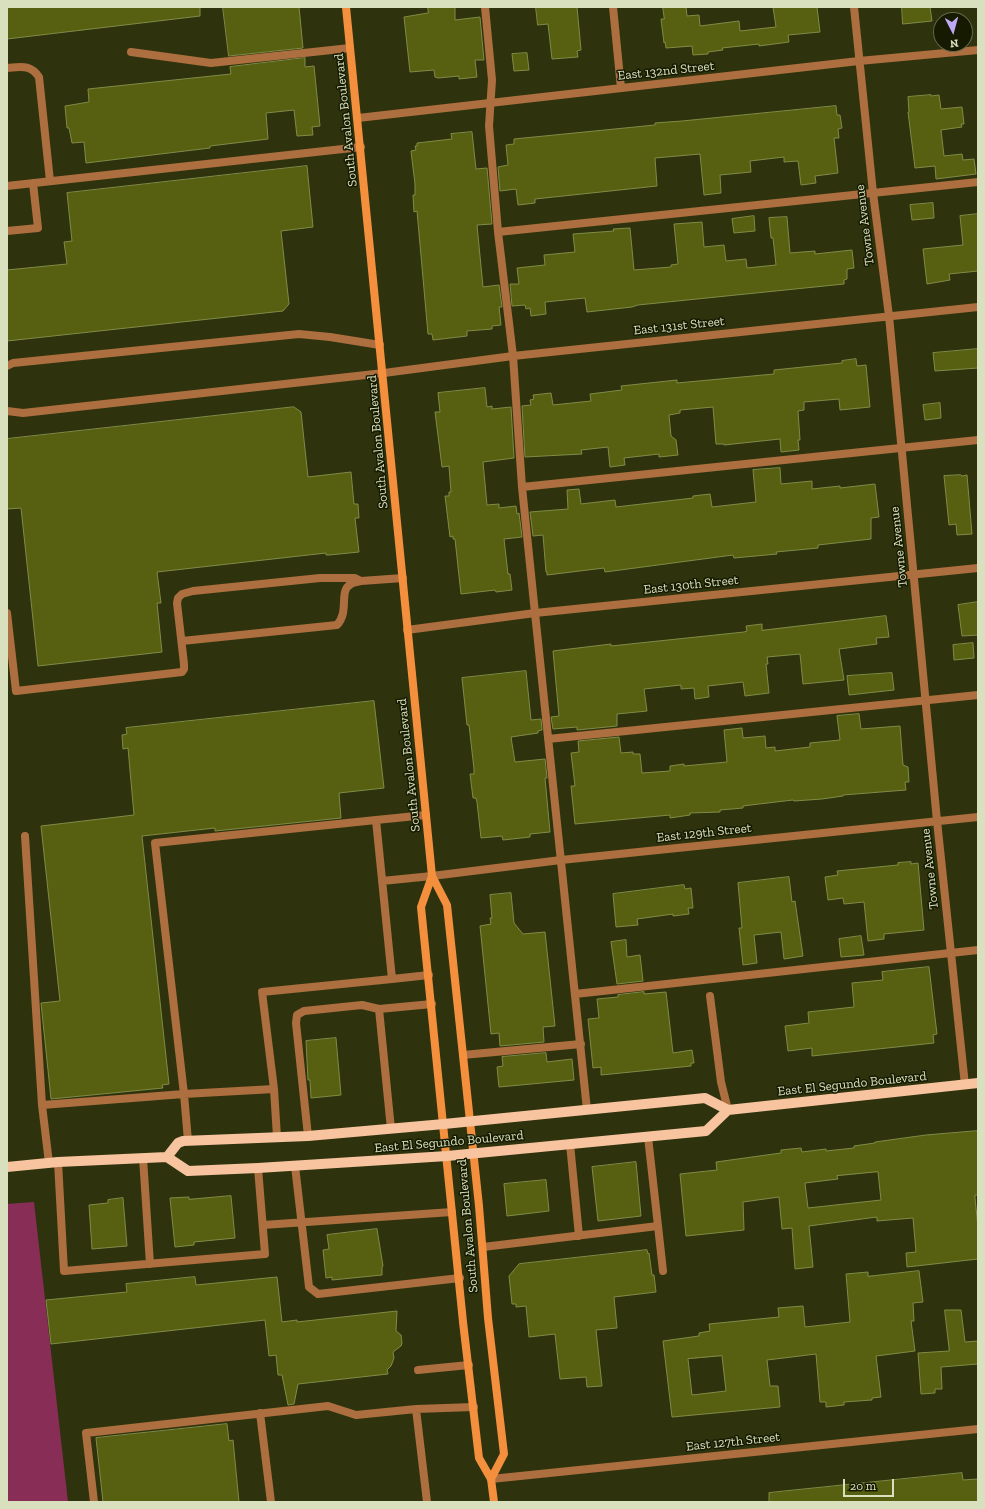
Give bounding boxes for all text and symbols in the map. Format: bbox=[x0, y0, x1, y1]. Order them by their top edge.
north arrow bbox=[933, 12, 973, 52]
text: N bbox=[949, 37, 959, 50]
street label: South Avalon Boulevard bbox=[331, 53, 361, 187]
street label: East 132nd Street bbox=[617, 58, 715, 84]
street label: Towne Avenue bbox=[852, 184, 878, 266]
street label: East 131st Street bbox=[633, 313, 725, 339]
street label: South Avalon Boulevard bbox=[364, 375, 392, 509]
street label: Towne Avenue bbox=[887, 506, 911, 588]
street label: East 130th Street bbox=[643, 572, 739, 598]
street label: South Avalon Boulevard bbox=[394, 698, 424, 832]
street label: East 129th Street bbox=[656, 820, 752, 846]
street label: Towne Avenue bbox=[918, 828, 942, 910]
street label: East El Segundo Boulevard bbox=[777, 1068, 927, 1100]
street label: East El Segundo Boulevard bbox=[374, 1128, 524, 1156]
street label: South Avalon Boulevard bbox=[454, 1159, 482, 1293]
street label: East 127th Street bbox=[685, 1429, 781, 1455]
scale bar bbox=[845, 1471, 896, 1497]
text: 20 m bbox=[850, 1479, 876, 1493]

